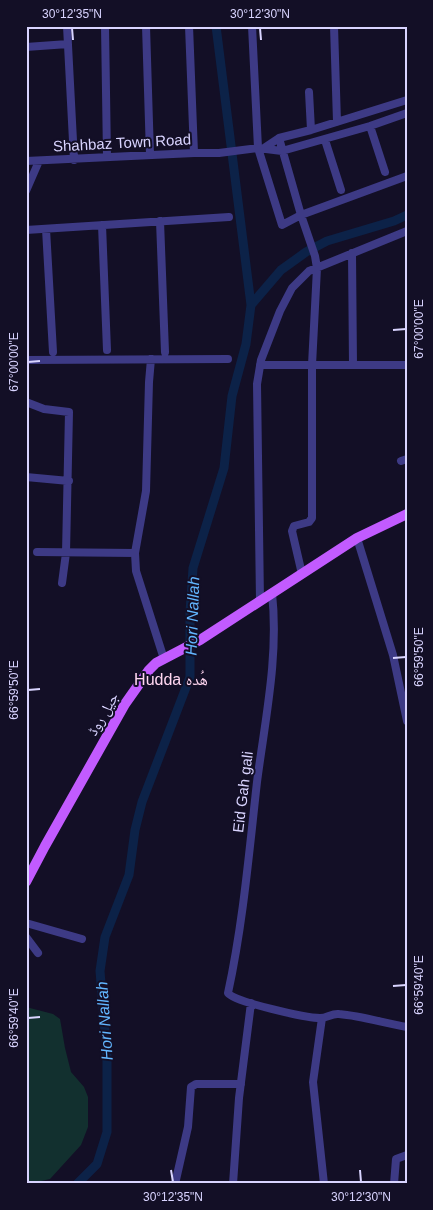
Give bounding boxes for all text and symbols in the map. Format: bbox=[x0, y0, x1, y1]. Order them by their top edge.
text: 30°12'35"N bbox=[42, 7, 102, 21]
text: 30°12'30"N bbox=[230, 7, 290, 21]
street label: Shahbaz Town Road bbox=[53, 130, 191, 155]
text: 67°00'00"E bbox=[412, 299, 426, 359]
text: 67°00'00"E bbox=[7, 332, 21, 392]
water label: Hori Nallah bbox=[183, 576, 202, 656]
text: 66°59'50"E bbox=[412, 627, 426, 687]
text: 66°59'50"E bbox=[7, 660, 21, 720]
district label: Hudda ھُدہ bbox=[134, 670, 208, 688]
street label: جیل روڈ bbox=[83, 689, 124, 739]
street label: Eid Gah gali bbox=[229, 750, 256, 834]
text: 66°59'40"E bbox=[412, 955, 426, 1015]
water label: Hori Nallah bbox=[93, 981, 116, 1061]
text: 66°59'40"E bbox=[7, 988, 21, 1048]
text: 30°12'35"N bbox=[143, 1190, 203, 1204]
text: 30°12'30"N bbox=[331, 1190, 391, 1204]

